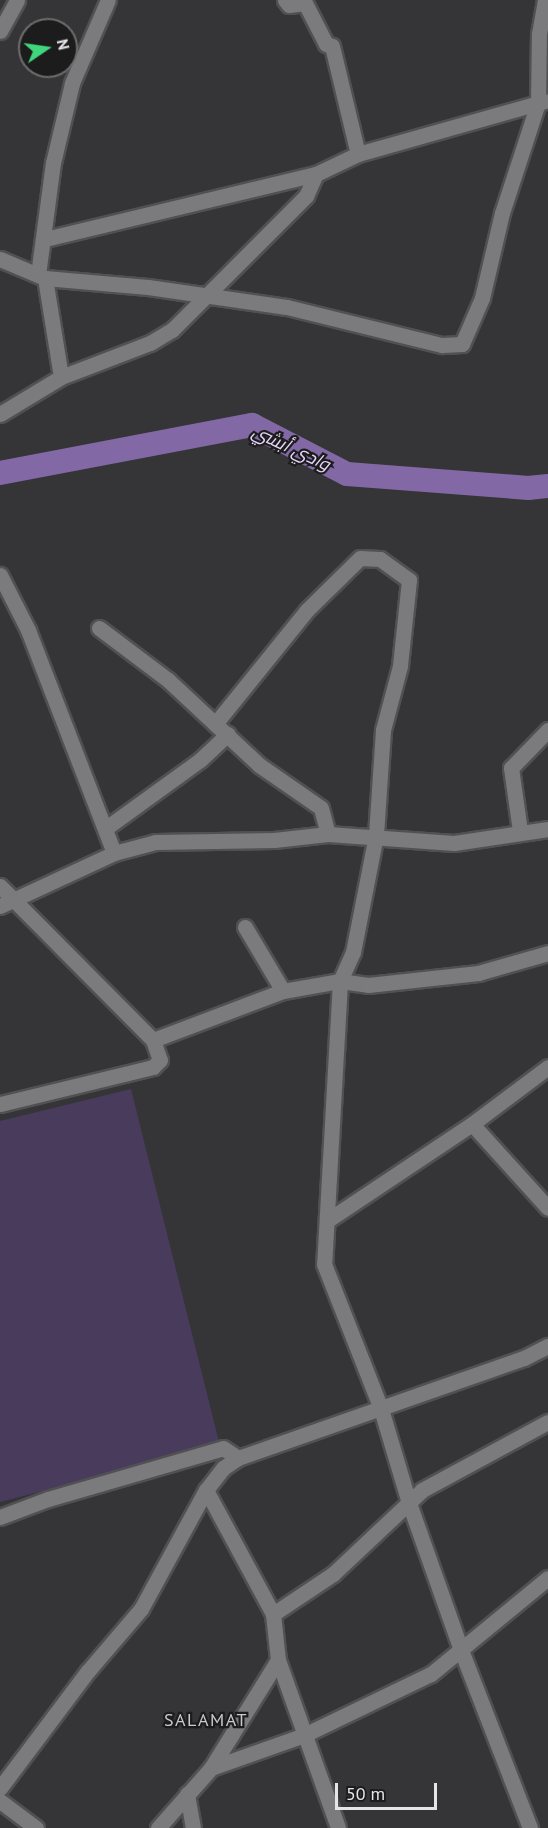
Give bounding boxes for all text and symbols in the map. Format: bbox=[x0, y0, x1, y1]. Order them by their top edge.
north arrow bbox=[18, 18, 78, 78]
text: N bbox=[53, 37, 75, 52]
water label: وادي أبشي bbox=[249, 421, 333, 475]
district label: SALAMAT bbox=[164, 1709, 248, 1731]
scale bar bbox=[338, 1771, 440, 1809]
text: 50 m bbox=[346, 1782, 385, 1805]

